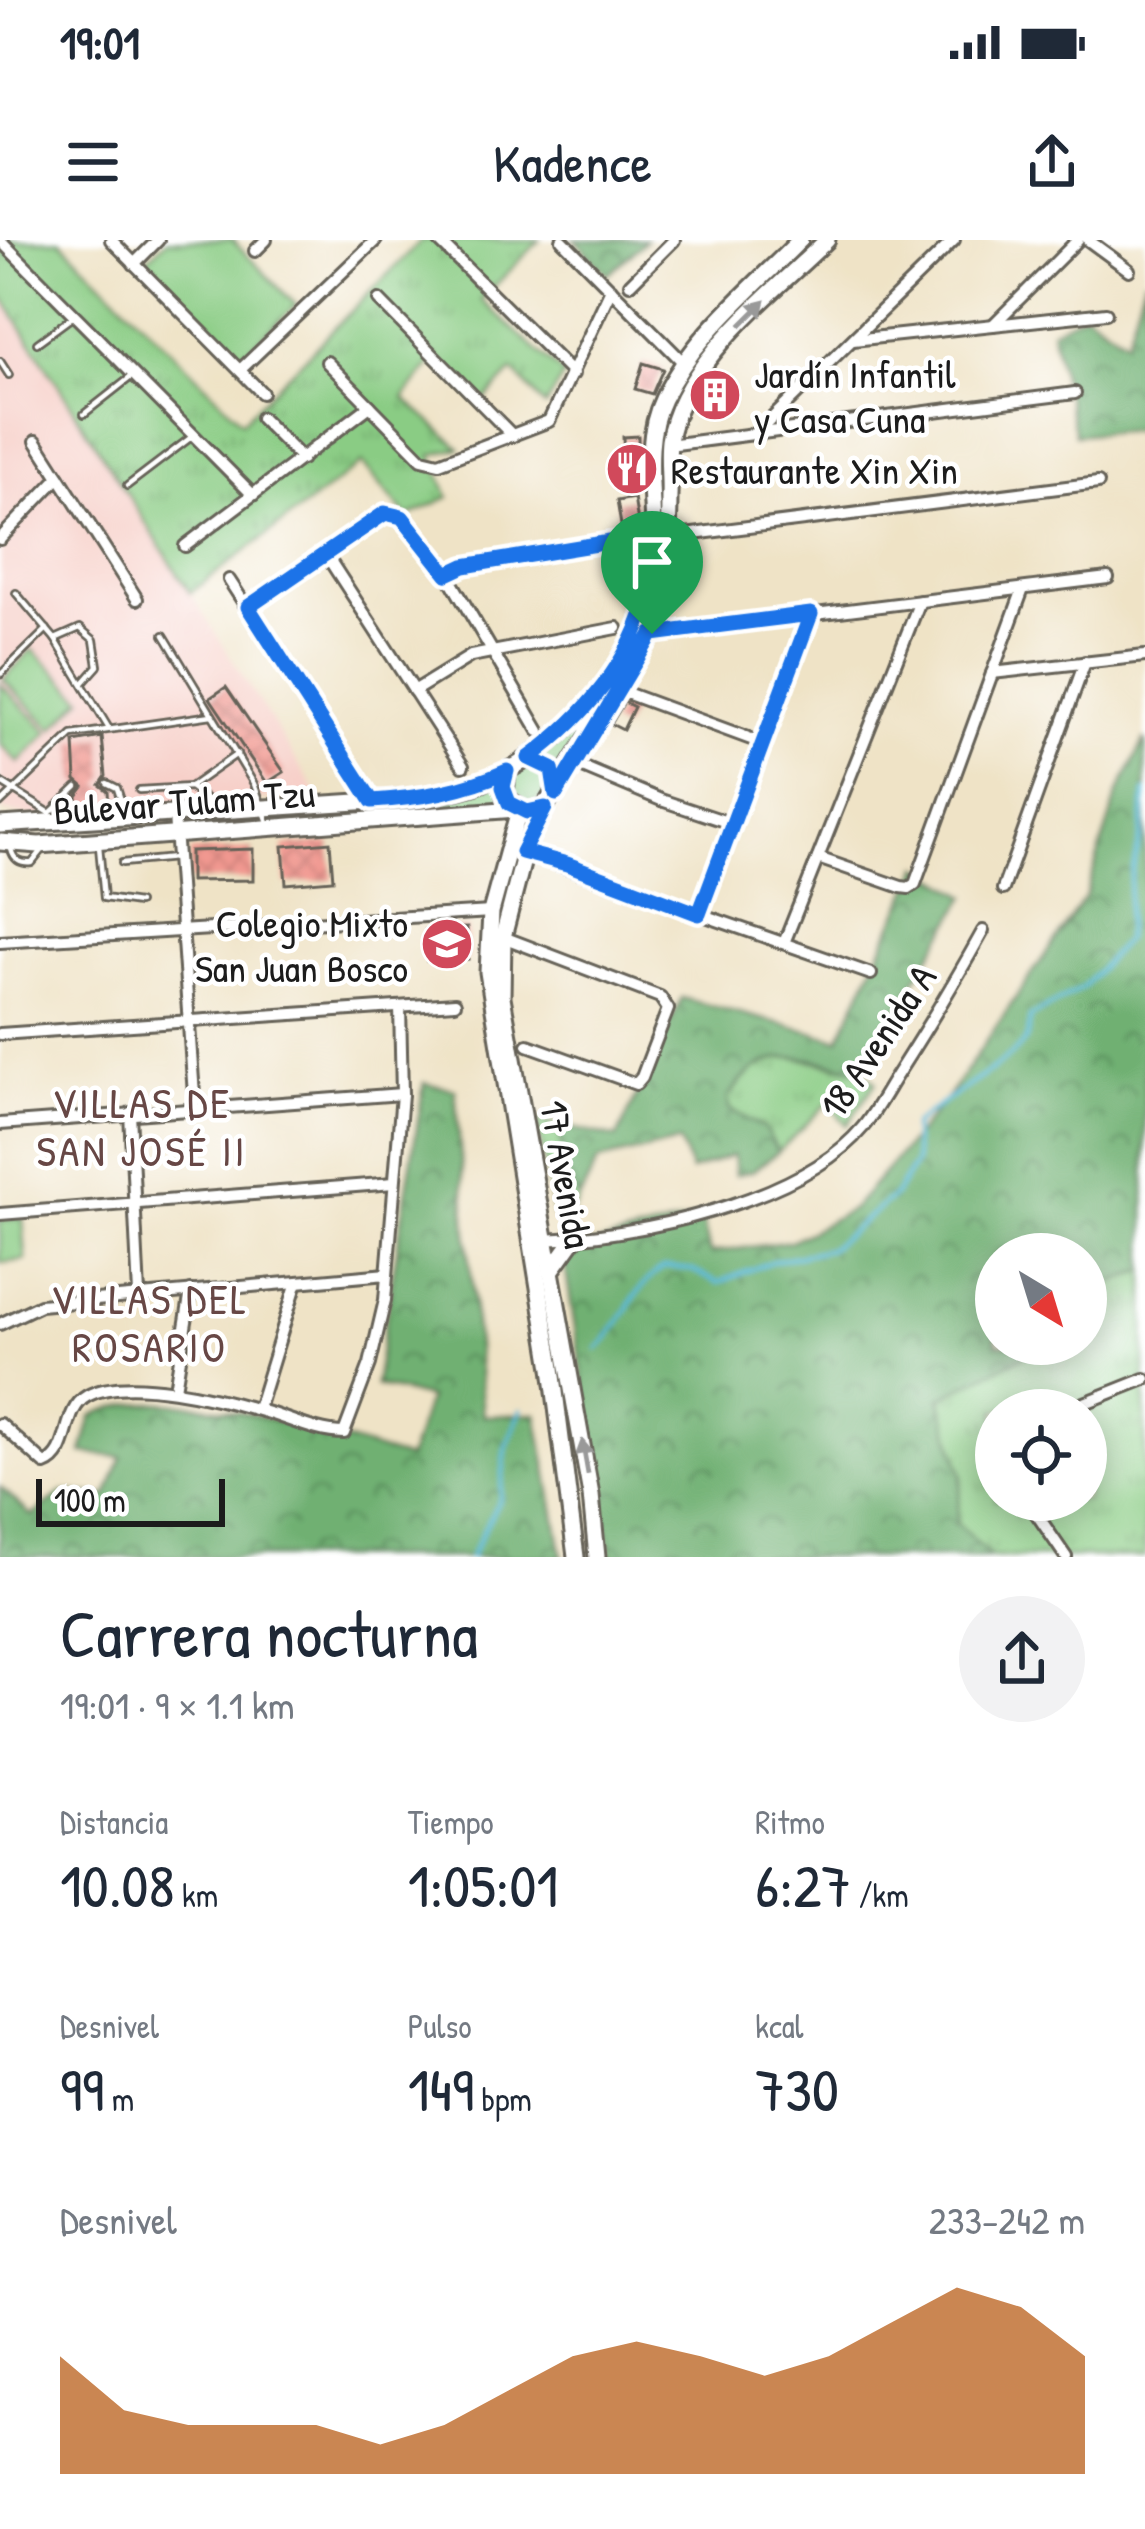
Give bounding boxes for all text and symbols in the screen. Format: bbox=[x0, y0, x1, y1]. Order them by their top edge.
text: 19:01 bbox=[60, 12, 140, 73]
text: Kadence bbox=[493, 126, 652, 199]
icon: menu bbox=[60, 129, 126, 195]
icon: share bbox=[1019, 129, 1085, 195]
one-way arrow bbox=[739, 299, 767, 327]
place label: Jardín Infantil y Casa Cuna bbox=[754, 347, 956, 445]
building icon: Jardín Infantil y Casa Cuna bbox=[687, 367, 743, 423]
restaurant icon: Restaurante Xin Xin bbox=[604, 441, 660, 497]
place label: Restaurante Xin Xin bbox=[671, 443, 958, 496]
pin bbox=[601, 511, 703, 634]
icon: arrive bbox=[619, 529, 685, 595]
street label: Bulevar Tulam Tzu bbox=[52, 765, 316, 837]
place label: Colegio Mixto San Juan Bosco bbox=[195, 896, 408, 994]
school or university icon: Colegio Mixto San Juan Bosco bbox=[419, 916, 475, 972]
street label: 18 Avenida A bbox=[806, 954, 948, 1128]
district label: VILLAS DE SAN JOSÉ II bbox=[37, 1074, 247, 1179]
street label: 17 Avenida bbox=[528, 1096, 606, 1252]
north arrow bbox=[975, 1233, 1107, 1365]
map controls bbox=[975, 1233, 1107, 1521]
district label: VILLAS DEL ROSARIO bbox=[51, 1270, 249, 1375]
button: locate bbox=[975, 1389, 1107, 1521]
one-way arrow bbox=[575, 1438, 594, 1476]
scale bar bbox=[36, 1473, 225, 1526]
text: 100 m bbox=[54, 1478, 126, 1522]
text: Carrera nocturna bbox=[60, 1588, 478, 1678]
button: share bbox=[959, 1596, 1085, 1722]
text: 19:01 · 9 × 1.1 km bbox=[60, 1678, 295, 1731]
text: Distancia bbox=[60, 1800, 168, 1844]
text: Tiempo bbox=[408, 1800, 494, 1844]
text: Ritmo bbox=[755, 1800, 825, 1844]
text: 10.08 bbox=[60, 1844, 174, 1926]
text: 1:05:01 bbox=[408, 1844, 558, 1926]
text: 6:27 bbox=[755, 1844, 851, 1926]
text: km bbox=[174, 1873, 218, 1917]
text: /km bbox=[851, 1873, 909, 1917]
text: Desnivel bbox=[60, 2004, 159, 2048]
text: Pulso bbox=[408, 2004, 472, 2048]
text: kcal bbox=[755, 2004, 804, 2048]
text: 99 bbox=[60, 2048, 104, 2130]
text: 149 bbox=[408, 2048, 474, 2130]
text: 730 bbox=[755, 2048, 839, 2130]
text: m bbox=[104, 2077, 134, 2121]
text: bpm bbox=[474, 2077, 532, 2121]
text: Desnivel bbox=[60, 2193, 177, 2246]
text: 233–242 m bbox=[929, 2193, 1085, 2246]

